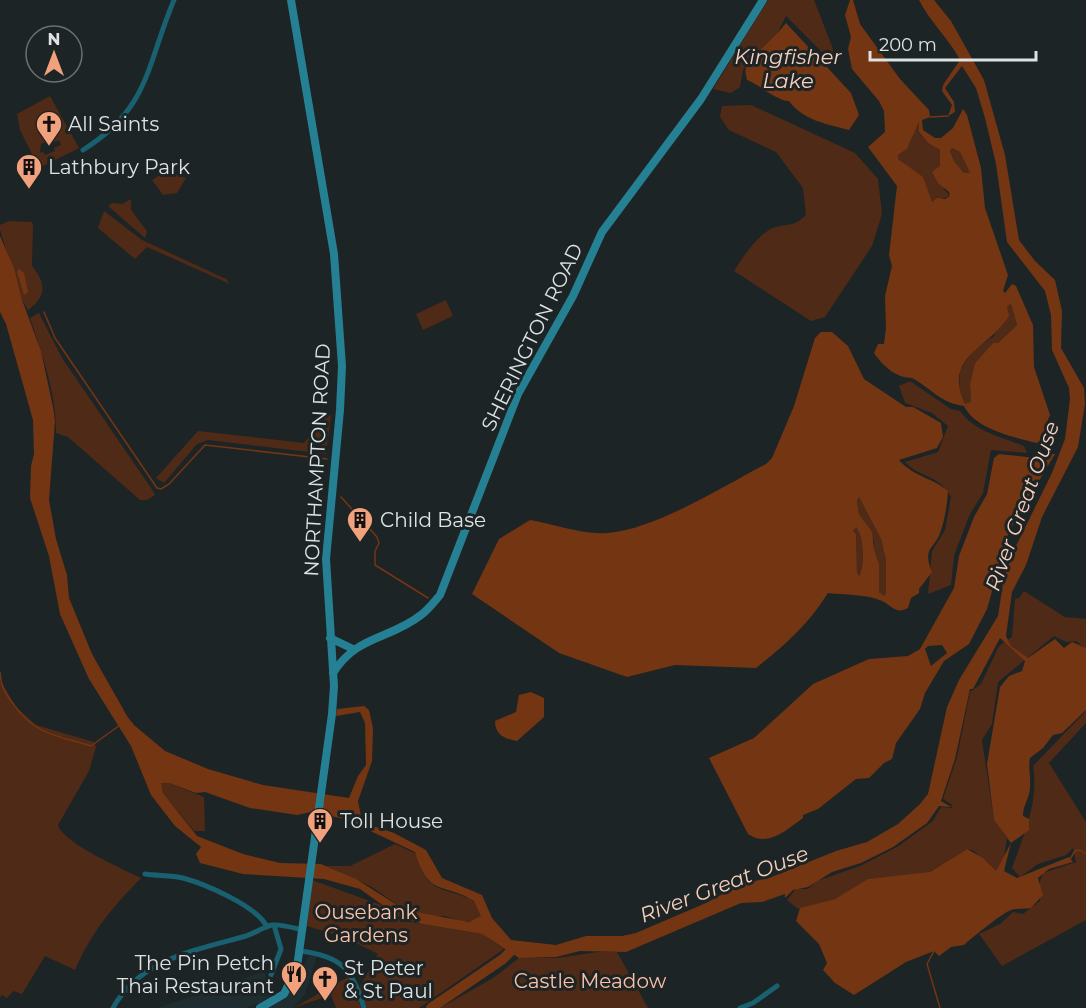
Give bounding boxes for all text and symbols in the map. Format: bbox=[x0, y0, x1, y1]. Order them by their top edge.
north arrow bbox=[24, 24, 84, 84]
scale bar bbox=[870, 24, 1036, 62]
text: N bbox=[48, 30, 60, 49]
text: 200 m bbox=[879, 34, 937, 56]
water label: Kingfisher Lake bbox=[734, 44, 842, 93]
church icon: All Saints bbox=[34, 109, 64, 147]
place label: All Saints bbox=[68, 112, 159, 136]
building icon: Lathbury Park bbox=[14, 152, 44, 190]
place label: Lathbury Park bbox=[48, 155, 190, 179]
street label: SHERINGTON ROAD bbox=[476, 239, 588, 435]
street label: NORTHAMPTON ROAD bbox=[299, 343, 335, 577]
water label: River Great Ouse bbox=[980, 418, 1064, 594]
building icon: Child Base bbox=[345, 505, 375, 543]
place label: Child Base bbox=[380, 508, 486, 532]
building icon: Toll House bbox=[305, 806, 335, 844]
place label: Toll House bbox=[340, 809, 443, 833]
water label: River Great Ouse bbox=[636, 840, 812, 928]
park label: Ousebank Gardens bbox=[315, 900, 417, 947]
place label: The Pin Petch Thai Restaurant bbox=[117, 951, 274, 998]
place label: St Peter & St Paul bbox=[344, 956, 433, 1003]
restaurant icon: The Pin Petch Thai Restaurant bbox=[279, 959, 309, 997]
church icon: St Peter & St Paul bbox=[310, 964, 340, 1002]
park label: Castle Meadow bbox=[514, 969, 667, 993]

